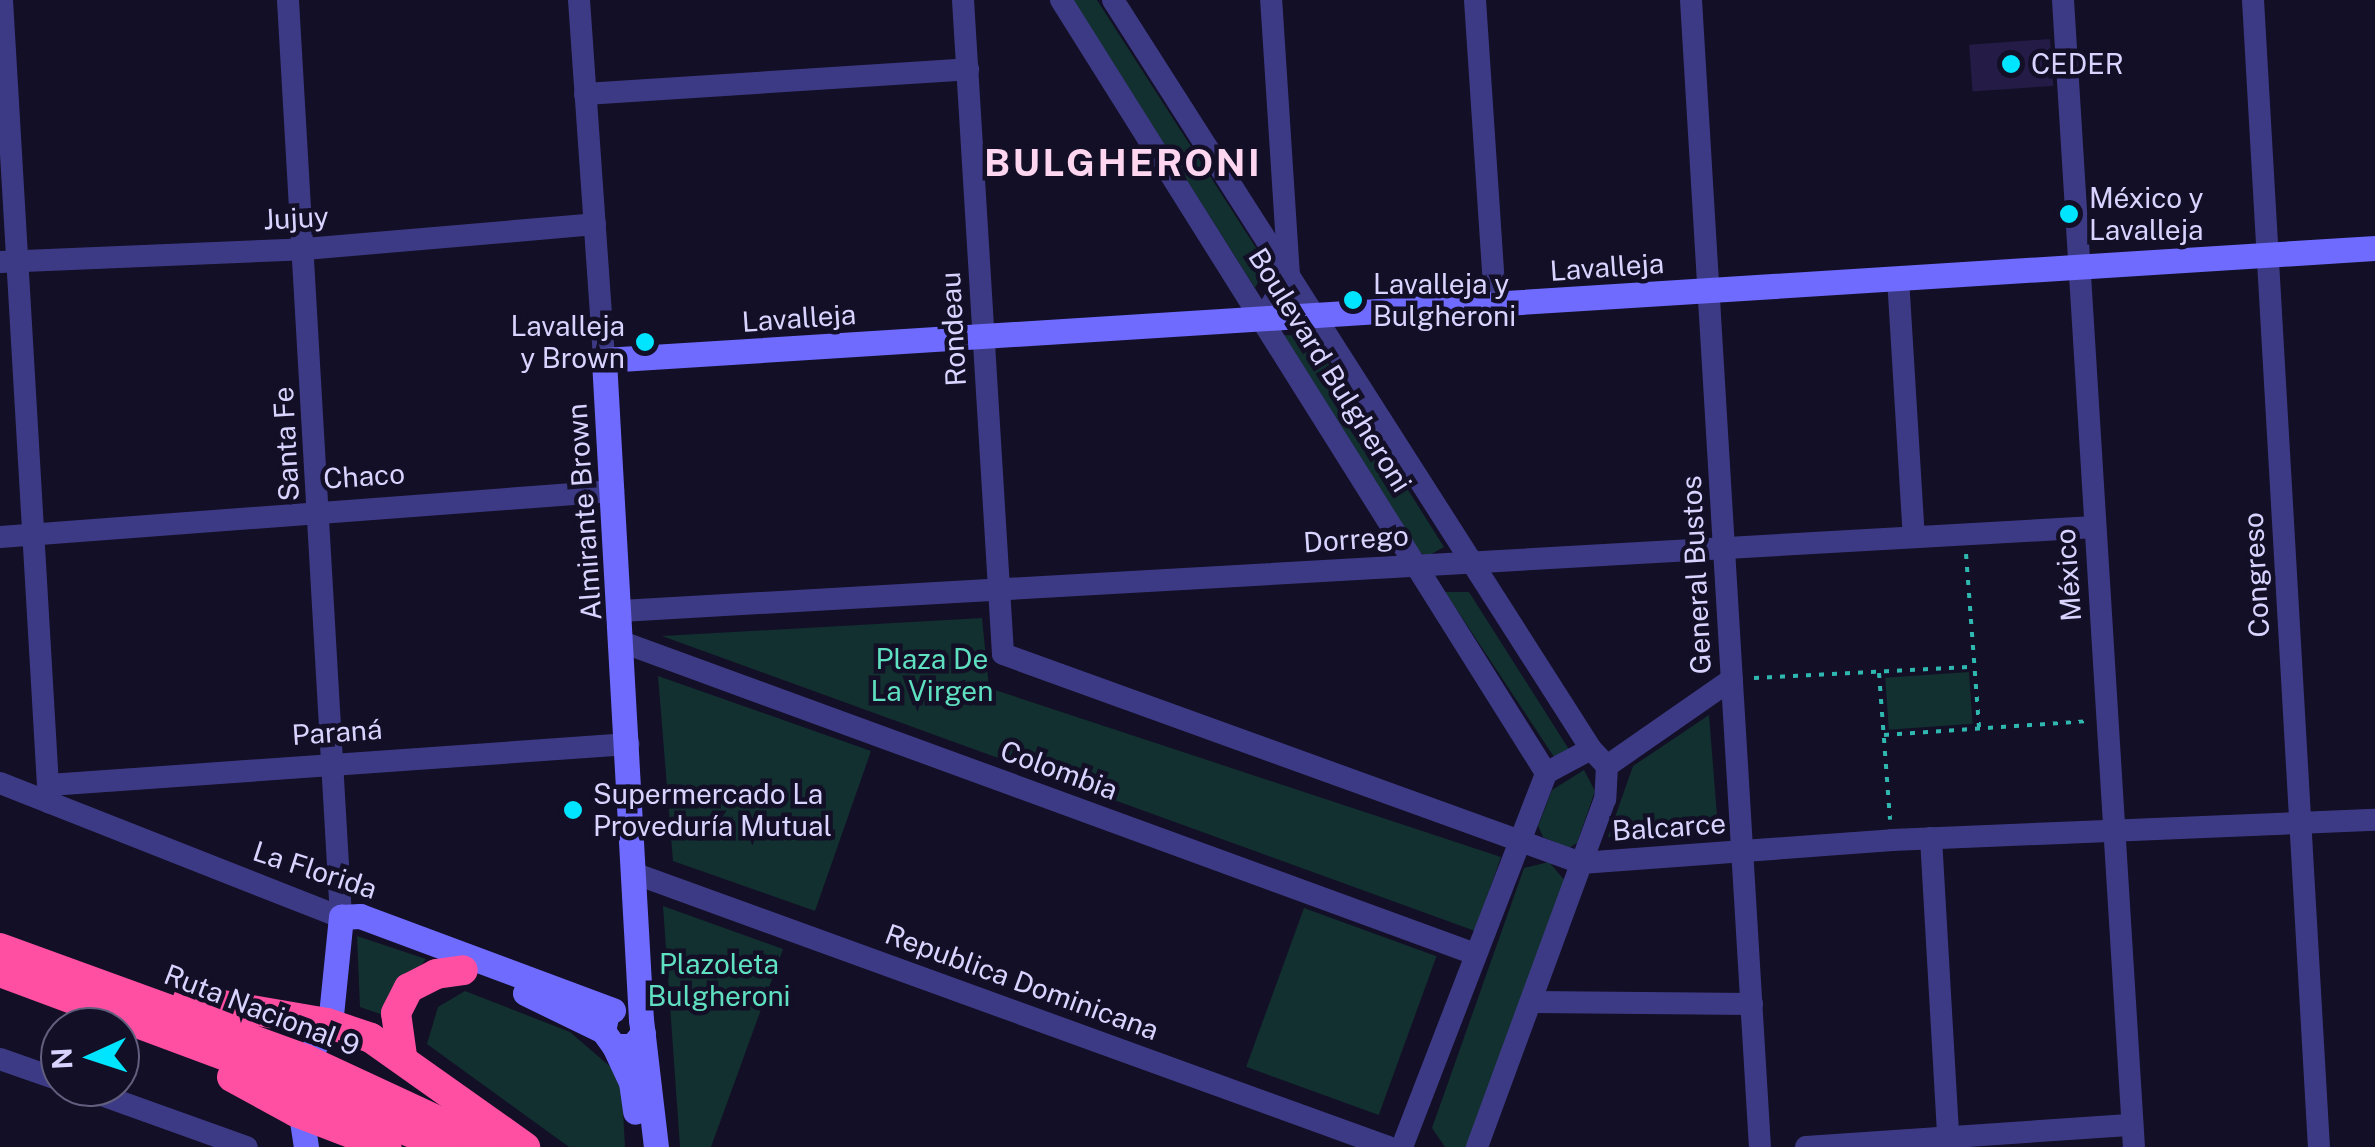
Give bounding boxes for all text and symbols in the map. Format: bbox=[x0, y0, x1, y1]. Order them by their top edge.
place label: CEDER bbox=[2031, 47, 2124, 81]
marker: CEDER bbox=[2000, 53, 2022, 75]
district label: BULGHERONI bbox=[984, 140, 1262, 186]
place label: México y Lavalleja bbox=[2089, 181, 2204, 247]
street label: Jujuy bbox=[262, 200, 330, 236]
marker: México y Lavalleja bbox=[2058, 203, 2080, 225]
street label: Boulevard Bulgheroni bbox=[1241, 242, 1419, 498]
street label: Lavalleja bbox=[1549, 246, 1665, 288]
place label: Lavalleja y Bulgheroni bbox=[1373, 267, 1516, 333]
street label: Rondeau bbox=[933, 271, 973, 387]
marker: Lavalleja y Bulgheroni bbox=[1342, 289, 1364, 311]
street label: Lavalleja bbox=[741, 297, 857, 339]
place label: Lavalleja y Brown bbox=[510, 309, 625, 375]
marker: Lavalleja y Brown bbox=[634, 331, 656, 353]
street label: Santa Fe bbox=[266, 386, 306, 502]
street label: Almirante Brown bbox=[560, 402, 608, 622]
street label: Chaco bbox=[322, 456, 406, 496]
street label: General Bustos bbox=[1674, 475, 1718, 675]
street label: Congreso bbox=[2236, 512, 2276, 638]
street label: Dorrego bbox=[1302, 519, 1410, 559]
street label: México bbox=[2048, 527, 2088, 623]
park label: Plaza De La Virgen bbox=[870, 642, 994, 708]
street label: Paraná bbox=[291, 712, 383, 752]
street label: Colombia bbox=[996, 733, 1122, 807]
place label: Supermercado La Proveduría Mutual bbox=[593, 777, 832, 843]
marker: Supermercado La Proveduría Mutual bbox=[562, 799, 584, 821]
street label: Balcarce bbox=[1611, 806, 1727, 848]
street label: La Florida bbox=[249, 834, 381, 906]
street label: Republica Dominicana bbox=[881, 917, 1163, 1047]
park label: Plazoleta Bulgheroni bbox=[647, 947, 791, 1013]
street label: Ruta Nacional 9 bbox=[159, 957, 365, 1063]
north arrow bbox=[40, 1007, 140, 1107]
text: N bbox=[44, 1047, 79, 1070]

